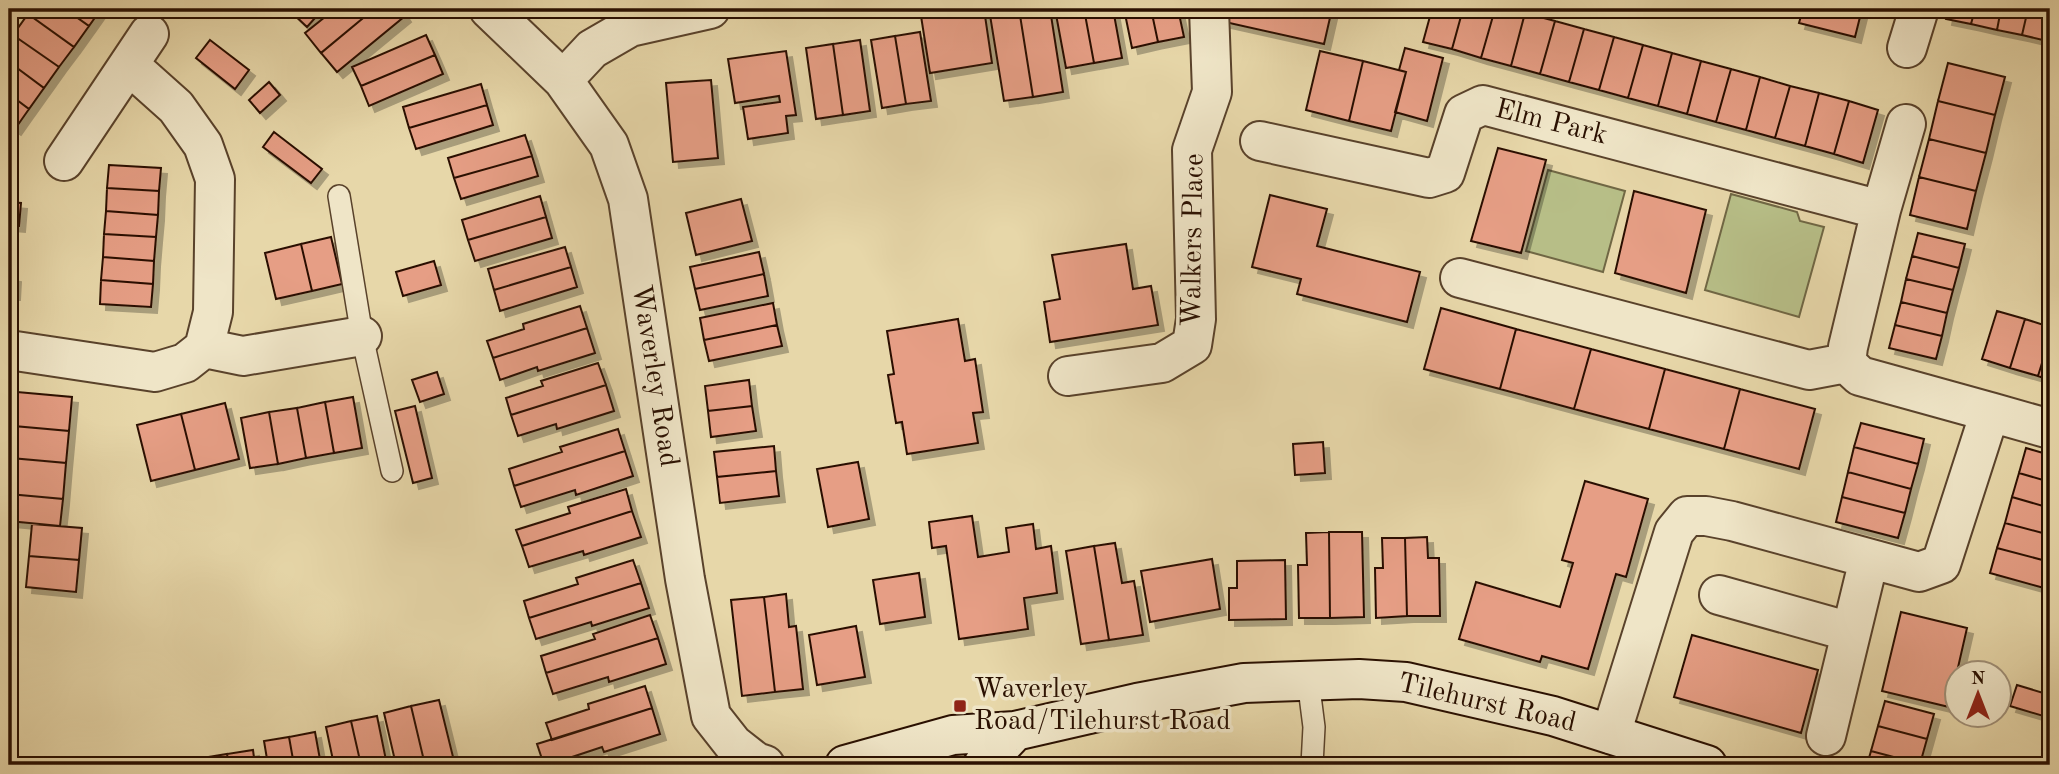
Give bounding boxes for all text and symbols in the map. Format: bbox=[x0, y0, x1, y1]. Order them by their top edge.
street label: Elm Park bbox=[1492, 96, 1610, 150]
street label: Walkers Place bbox=[1178, 153, 1210, 327]
street label: Waverley Road bbox=[626, 283, 682, 469]
north arrow bbox=[1944, 658, 2014, 728]
street label: Tilehurst Road bbox=[1395, 670, 1579, 738]
text: N bbox=[1971, 670, 1986, 689]
place label: Waverley Road/Tilehurst Road bbox=[974, 676, 1231, 736]
marker: Waverley Road/Tilehurst Road bbox=[952, 698, 968, 714]

